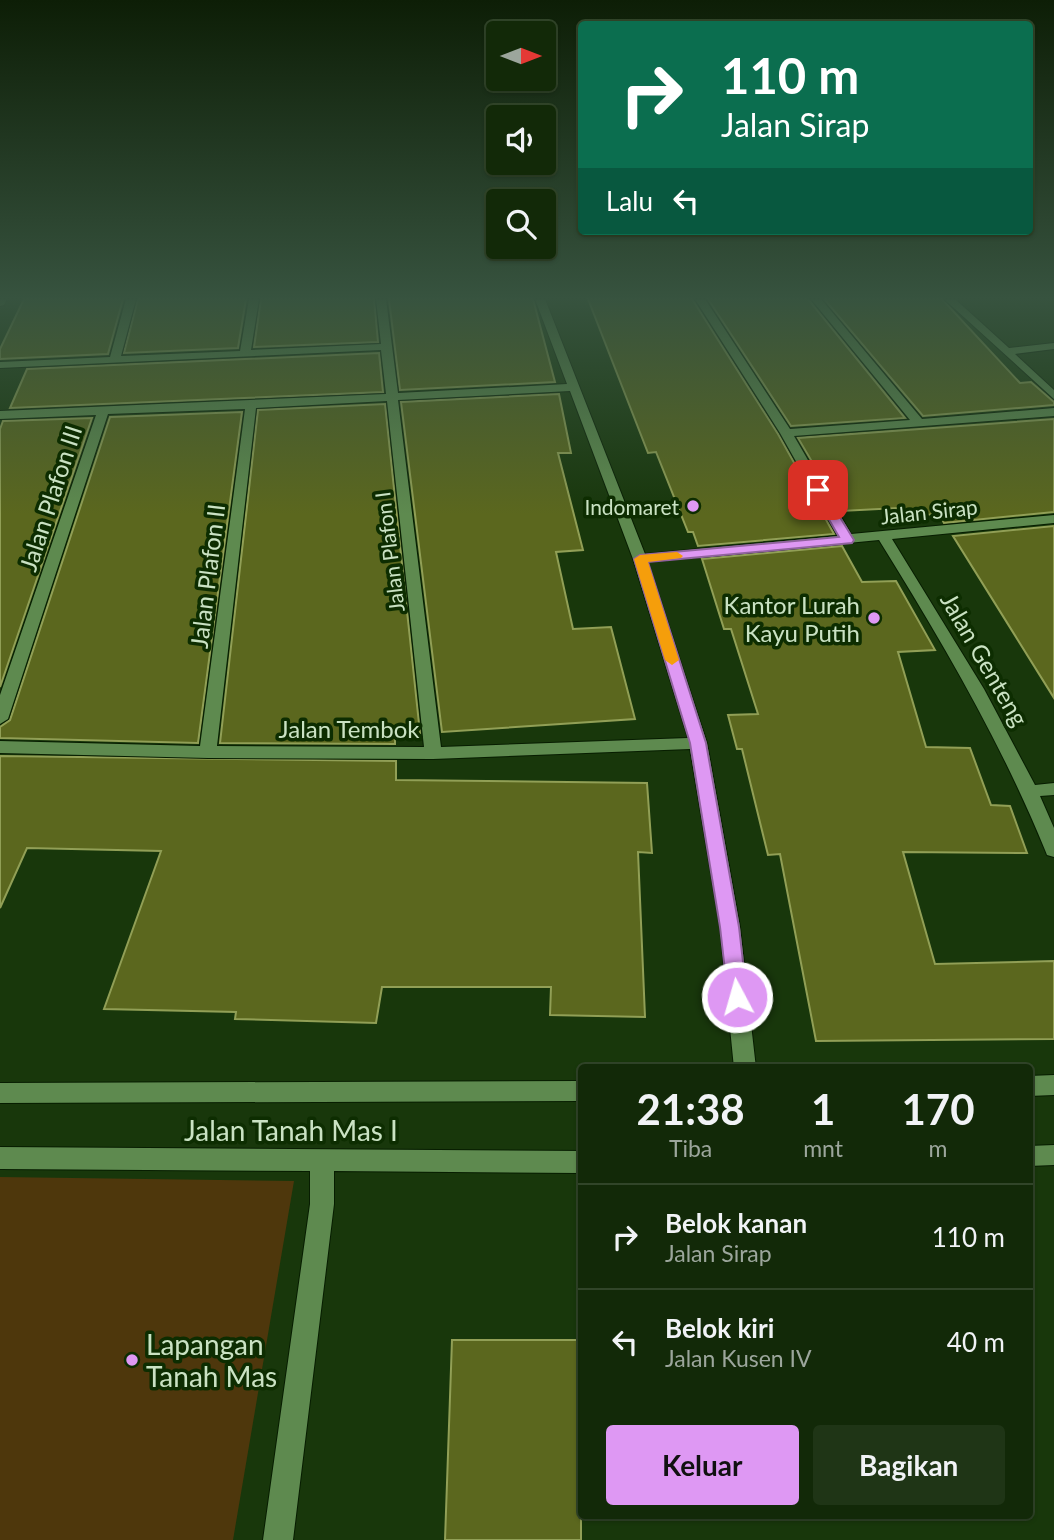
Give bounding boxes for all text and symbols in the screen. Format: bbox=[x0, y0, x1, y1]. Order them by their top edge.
north arrow bbox=[486, 21, 556, 91]
map controls bbox=[486, 21, 556, 259]
text: 110 m bbox=[721, 46, 859, 104]
icon: right bbox=[606, 49, 697, 140]
button: sound bbox=[486, 105, 556, 175]
text: Jalan Sirap bbox=[721, 105, 869, 144]
icon: left bbox=[667, 182, 705, 220]
text: Lalu bbox=[606, 185, 653, 217]
button: search bbox=[486, 189, 556, 259]
street label: Jalan Plafon III bbox=[13, 421, 87, 575]
pin bbox=[788, 460, 848, 520]
icon: arrive bbox=[799, 471, 837, 509]
street label: Jalan Plafon I bbox=[369, 490, 409, 614]
street label: Jalan Sirap bbox=[879, 493, 979, 529]
place label: Indomaret bbox=[584, 494, 679, 519]
marker: Indomaret bbox=[685, 498, 701, 514]
street label: Jalan Plafon II bbox=[184, 502, 230, 650]
street label: Jalan Genteng bbox=[935, 587, 1035, 731]
place label: Kantor Lurah Kayu Putih bbox=[724, 590, 860, 647]
marker: Kantor Lurah Kayu Putih bbox=[866, 610, 882, 626]
street label: Jalan Tembok bbox=[279, 714, 420, 743]
position arrow bbox=[700, 960, 774, 1034]
text: 21:38 bbox=[636, 1084, 745, 1134]
text: 1 bbox=[811, 1084, 835, 1134]
text: 170 bbox=[901, 1084, 975, 1134]
street label: Jalan Tanah Mas I bbox=[184, 1113, 398, 1147]
text: Tiba bbox=[669, 1134, 712, 1162]
text: mnt bbox=[803, 1134, 843, 1162]
text: m bbox=[929, 1134, 947, 1162]
text: Belok kanan bbox=[665, 1207, 807, 1239]
icon: right bbox=[606, 1218, 644, 1256]
text: 110 m bbox=[932, 1221, 1005, 1253]
text: Jalan Sirap bbox=[665, 1239, 772, 1267]
text: Belok kiri bbox=[665, 1312, 774, 1344]
icon: left bbox=[606, 1323, 644, 1361]
text: 40 m bbox=[947, 1326, 1005, 1358]
place label: Lapangan Tanah Mas bbox=[146, 1327, 277, 1393]
text: Jalan Kusen IV bbox=[665, 1344, 812, 1372]
marker: Lapangan Tanah Mas bbox=[124, 1352, 140, 1368]
button: Keluar bbox=[606, 1425, 799, 1505]
button: Bagikan bbox=[813, 1425, 1005, 1505]

